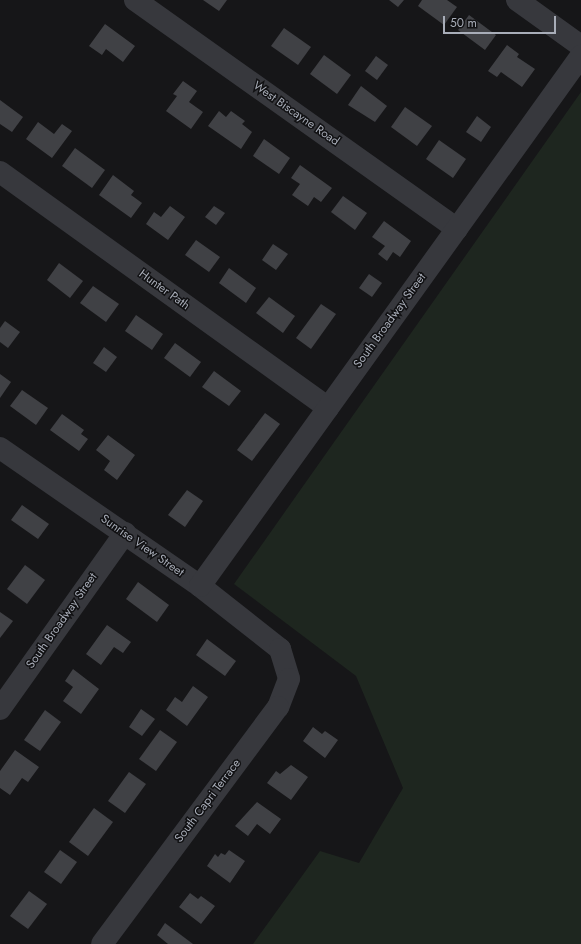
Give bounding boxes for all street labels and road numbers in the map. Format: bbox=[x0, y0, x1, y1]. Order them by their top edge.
street label: West Biscayne Road bbox=[250, 79, 342, 149]
street label: Hunter Path bbox=[136, 267, 192, 313]
street label: South Broadway Street bbox=[351, 271, 429, 371]
street label: Sunrise View Street bbox=[98, 512, 186, 580]
street label: South Broadway Street bbox=[24, 570, 100, 672]
street label: South Capri Terrace bbox=[172, 757, 244, 845]

